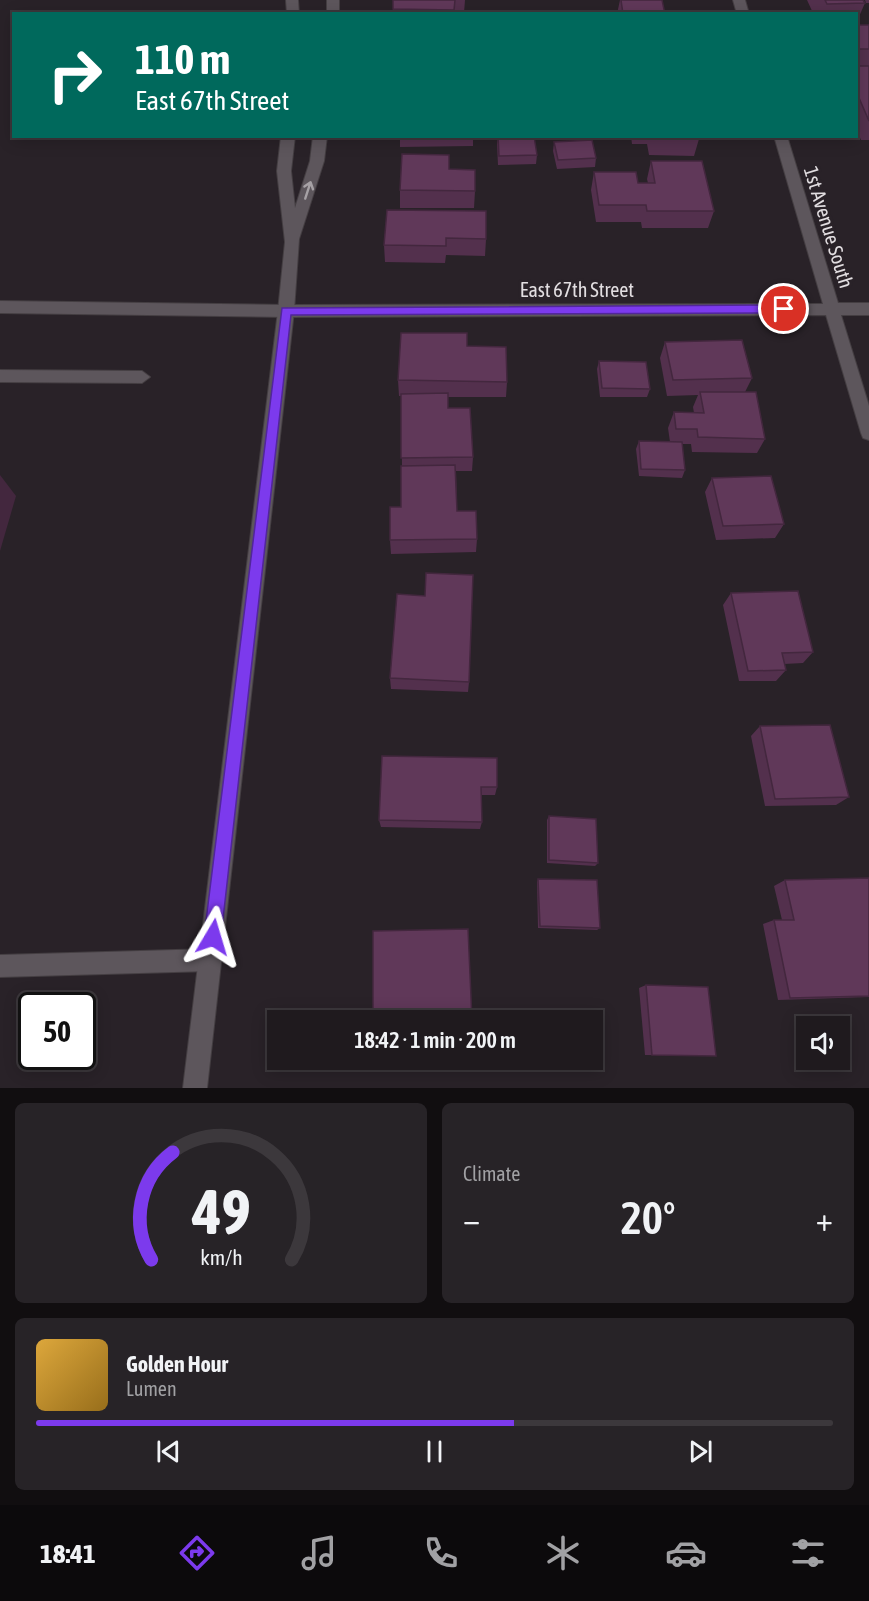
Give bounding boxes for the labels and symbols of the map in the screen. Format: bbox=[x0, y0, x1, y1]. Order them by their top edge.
street label: 1st Avenue South bbox=[800, 163, 858, 291]
one-way arrow bbox=[303, 181, 314, 200]
street label: East 67th Street bbox=[520, 278, 634, 301]
pin bbox=[758, 283, 809, 334]
position arrow bbox=[181, 905, 245, 969]
speed limit sign: 50 bbox=[18, 992, 96, 1070]

